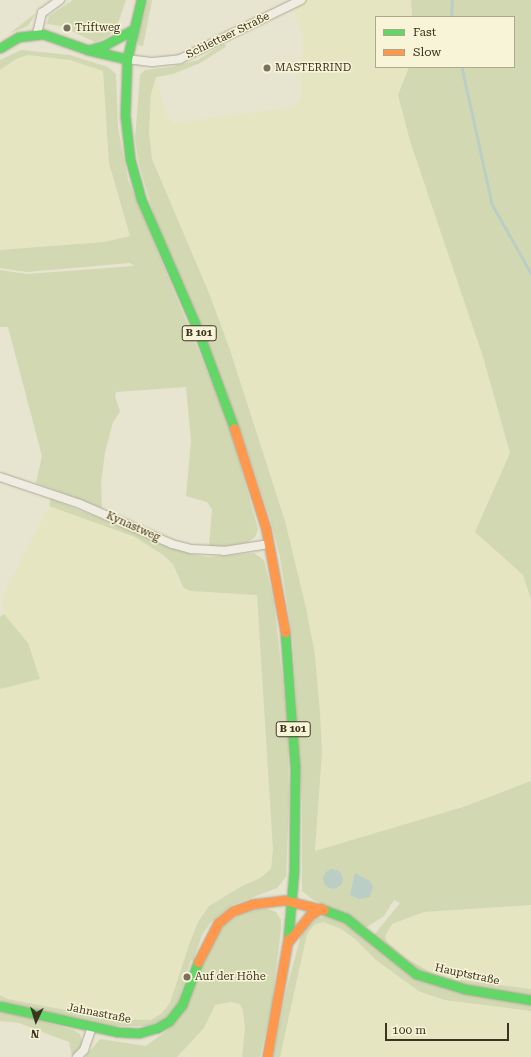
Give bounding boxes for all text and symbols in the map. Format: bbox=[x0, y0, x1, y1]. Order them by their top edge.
street label: Schlettaer Straße bbox=[184, 10, 272, 62]
legend bbox=[375, 16, 515, 68]
place label: Triftweg bbox=[75, 21, 120, 35]
marker: Triftweg bbox=[62, 23, 72, 33]
text: Fast bbox=[413, 25, 436, 39]
text: Slow bbox=[413, 45, 441, 59]
place label: MASTERRIND bbox=[275, 61, 351, 75]
marker: MASTERRIND bbox=[262, 63, 272, 73]
road number: B 101 bbox=[181, 325, 217, 341]
street label: Kynastweg bbox=[104, 509, 162, 545]
road number: B 101 bbox=[275, 721, 311, 737]
street label: Hauptstraße bbox=[433, 962, 501, 988]
place label: Auf der Höhe bbox=[195, 970, 266, 984]
marker: Auf der Höhe bbox=[182, 972, 192, 982]
north arrow bbox=[16, 1001, 56, 1041]
street label: Jahnastraße bbox=[66, 1001, 132, 1027]
scale bar bbox=[387, 1015, 511, 1041]
text: 100 m bbox=[392, 1023, 426, 1037]
text: N bbox=[30, 1027, 40, 1040]

